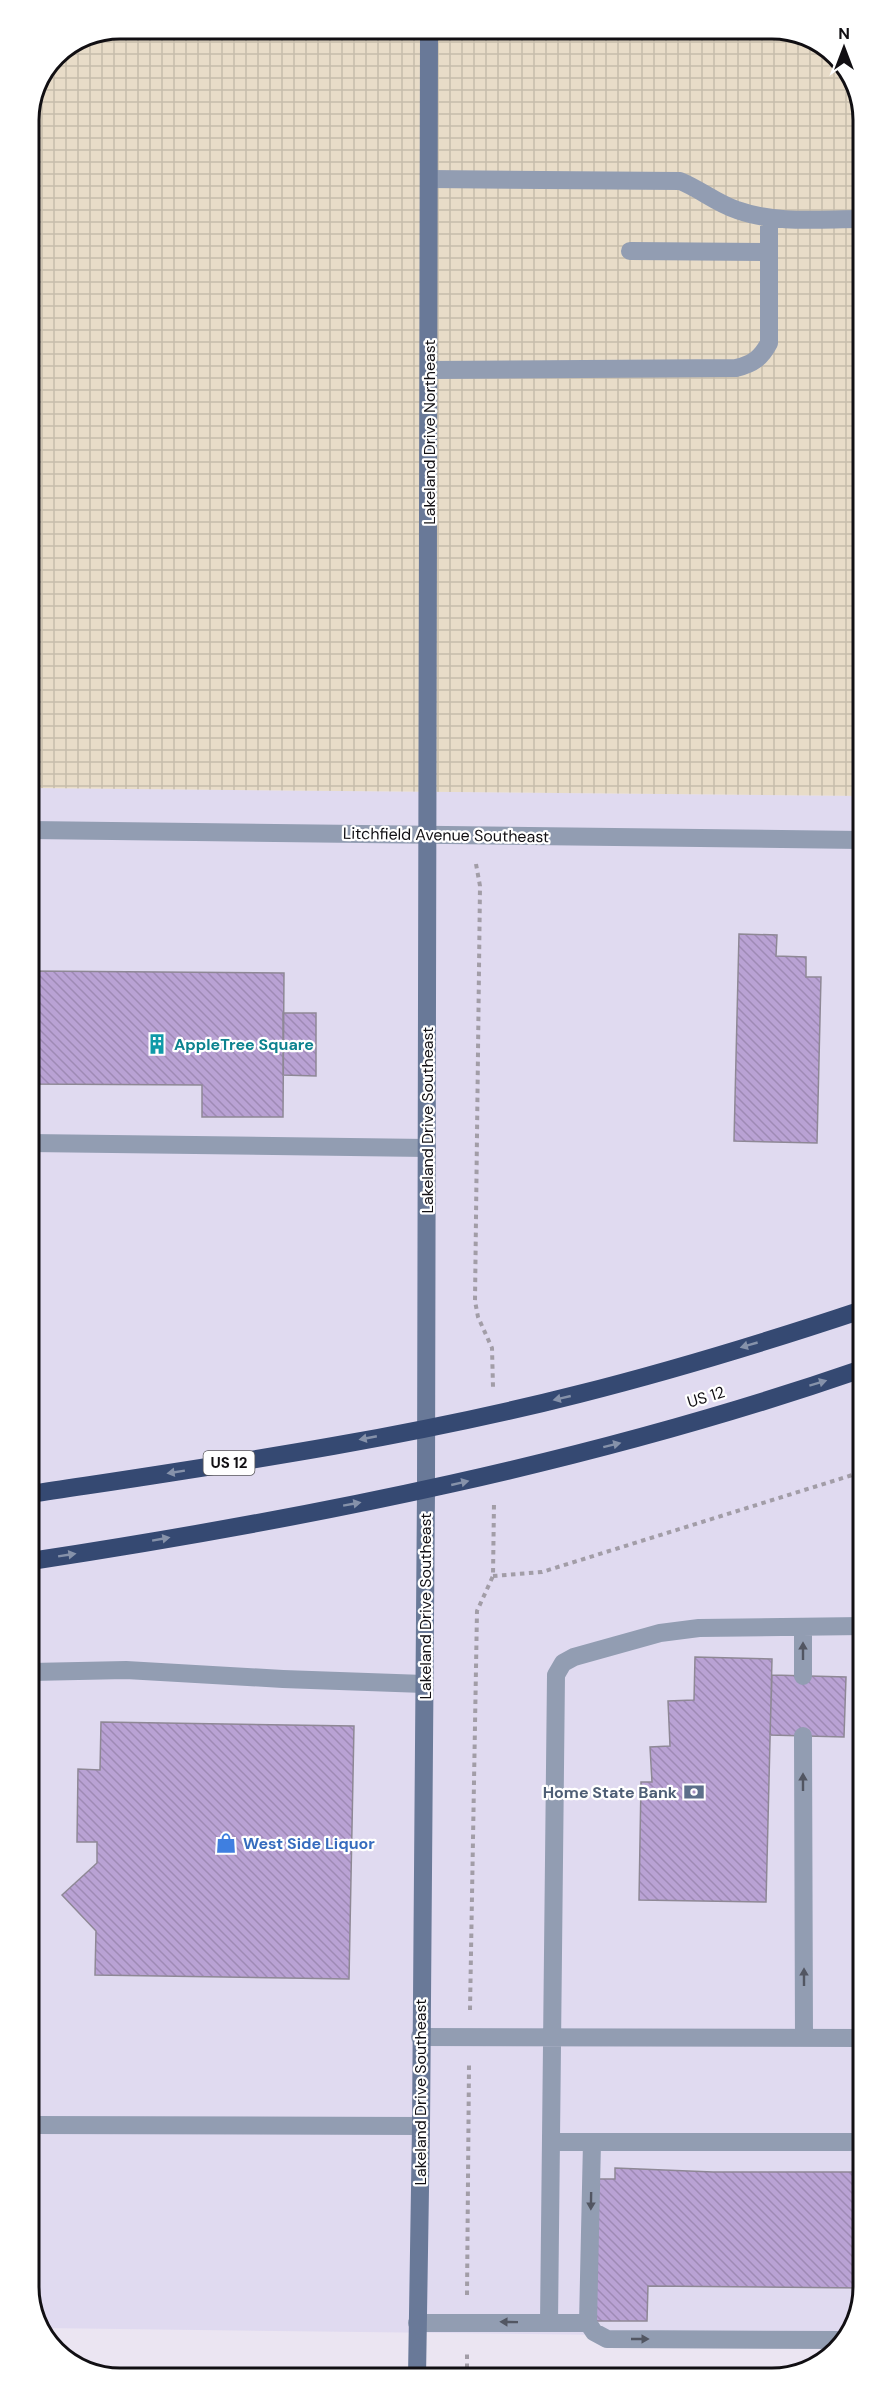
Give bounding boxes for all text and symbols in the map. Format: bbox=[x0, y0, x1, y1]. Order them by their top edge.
north arrow bbox=[814, 18, 874, 78]
text: N bbox=[838, 23, 850, 44]
street label: Lakeland Drive Northeast bbox=[419, 339, 440, 525]
street label: Litchfield Avenue Southeast bbox=[343, 823, 549, 847]
street label: Lakeland Drive Southeast bbox=[417, 1027, 438, 1213]
building icon: AppleTree Square bbox=[145, 1032, 169, 1056]
place label: AppleTree Square bbox=[174, 1034, 314, 1055]
one-way arrow bbox=[740, 1341, 758, 1350]
one-way arrow bbox=[809, 1378, 827, 1387]
street label: US 12 bbox=[685, 1381, 727, 1413]
one-way arrow bbox=[552, 1393, 571, 1403]
one-way arrow bbox=[359, 1434, 378, 1443]
one-way arrow bbox=[603, 1440, 621, 1449]
road number: US 12 bbox=[204, 1451, 254, 1475]
one-way arrow bbox=[167, 1467, 186, 1476]
one-way arrow bbox=[451, 1477, 469, 1487]
one-way arrow bbox=[343, 1499, 362, 1508]
street label: Lakeland Drive Southeast bbox=[415, 1513, 436, 1699]
one-way arrow bbox=[151, 1534, 170, 1543]
one-way arrow bbox=[58, 1551, 77, 1560]
one-way arrow bbox=[798, 1642, 808, 1661]
one-way arrow bbox=[798, 1773, 808, 1792]
bank icon: Home State Bank bbox=[682, 1780, 706, 1804]
place label: Home State Bank bbox=[543, 1782, 678, 1803]
shop icon: West Side Liquor bbox=[214, 1831, 238, 1855]
place label: West Side Liquor bbox=[243, 1833, 375, 1854]
one-way arrow bbox=[799, 1968, 809, 1987]
street label: Lakeland Drive Southeast bbox=[410, 1999, 431, 2185]
one-way arrow bbox=[586, 2191, 596, 2210]
one-way arrow bbox=[499, 2317, 518, 2327]
one-way arrow bbox=[630, 2334, 649, 2344]

